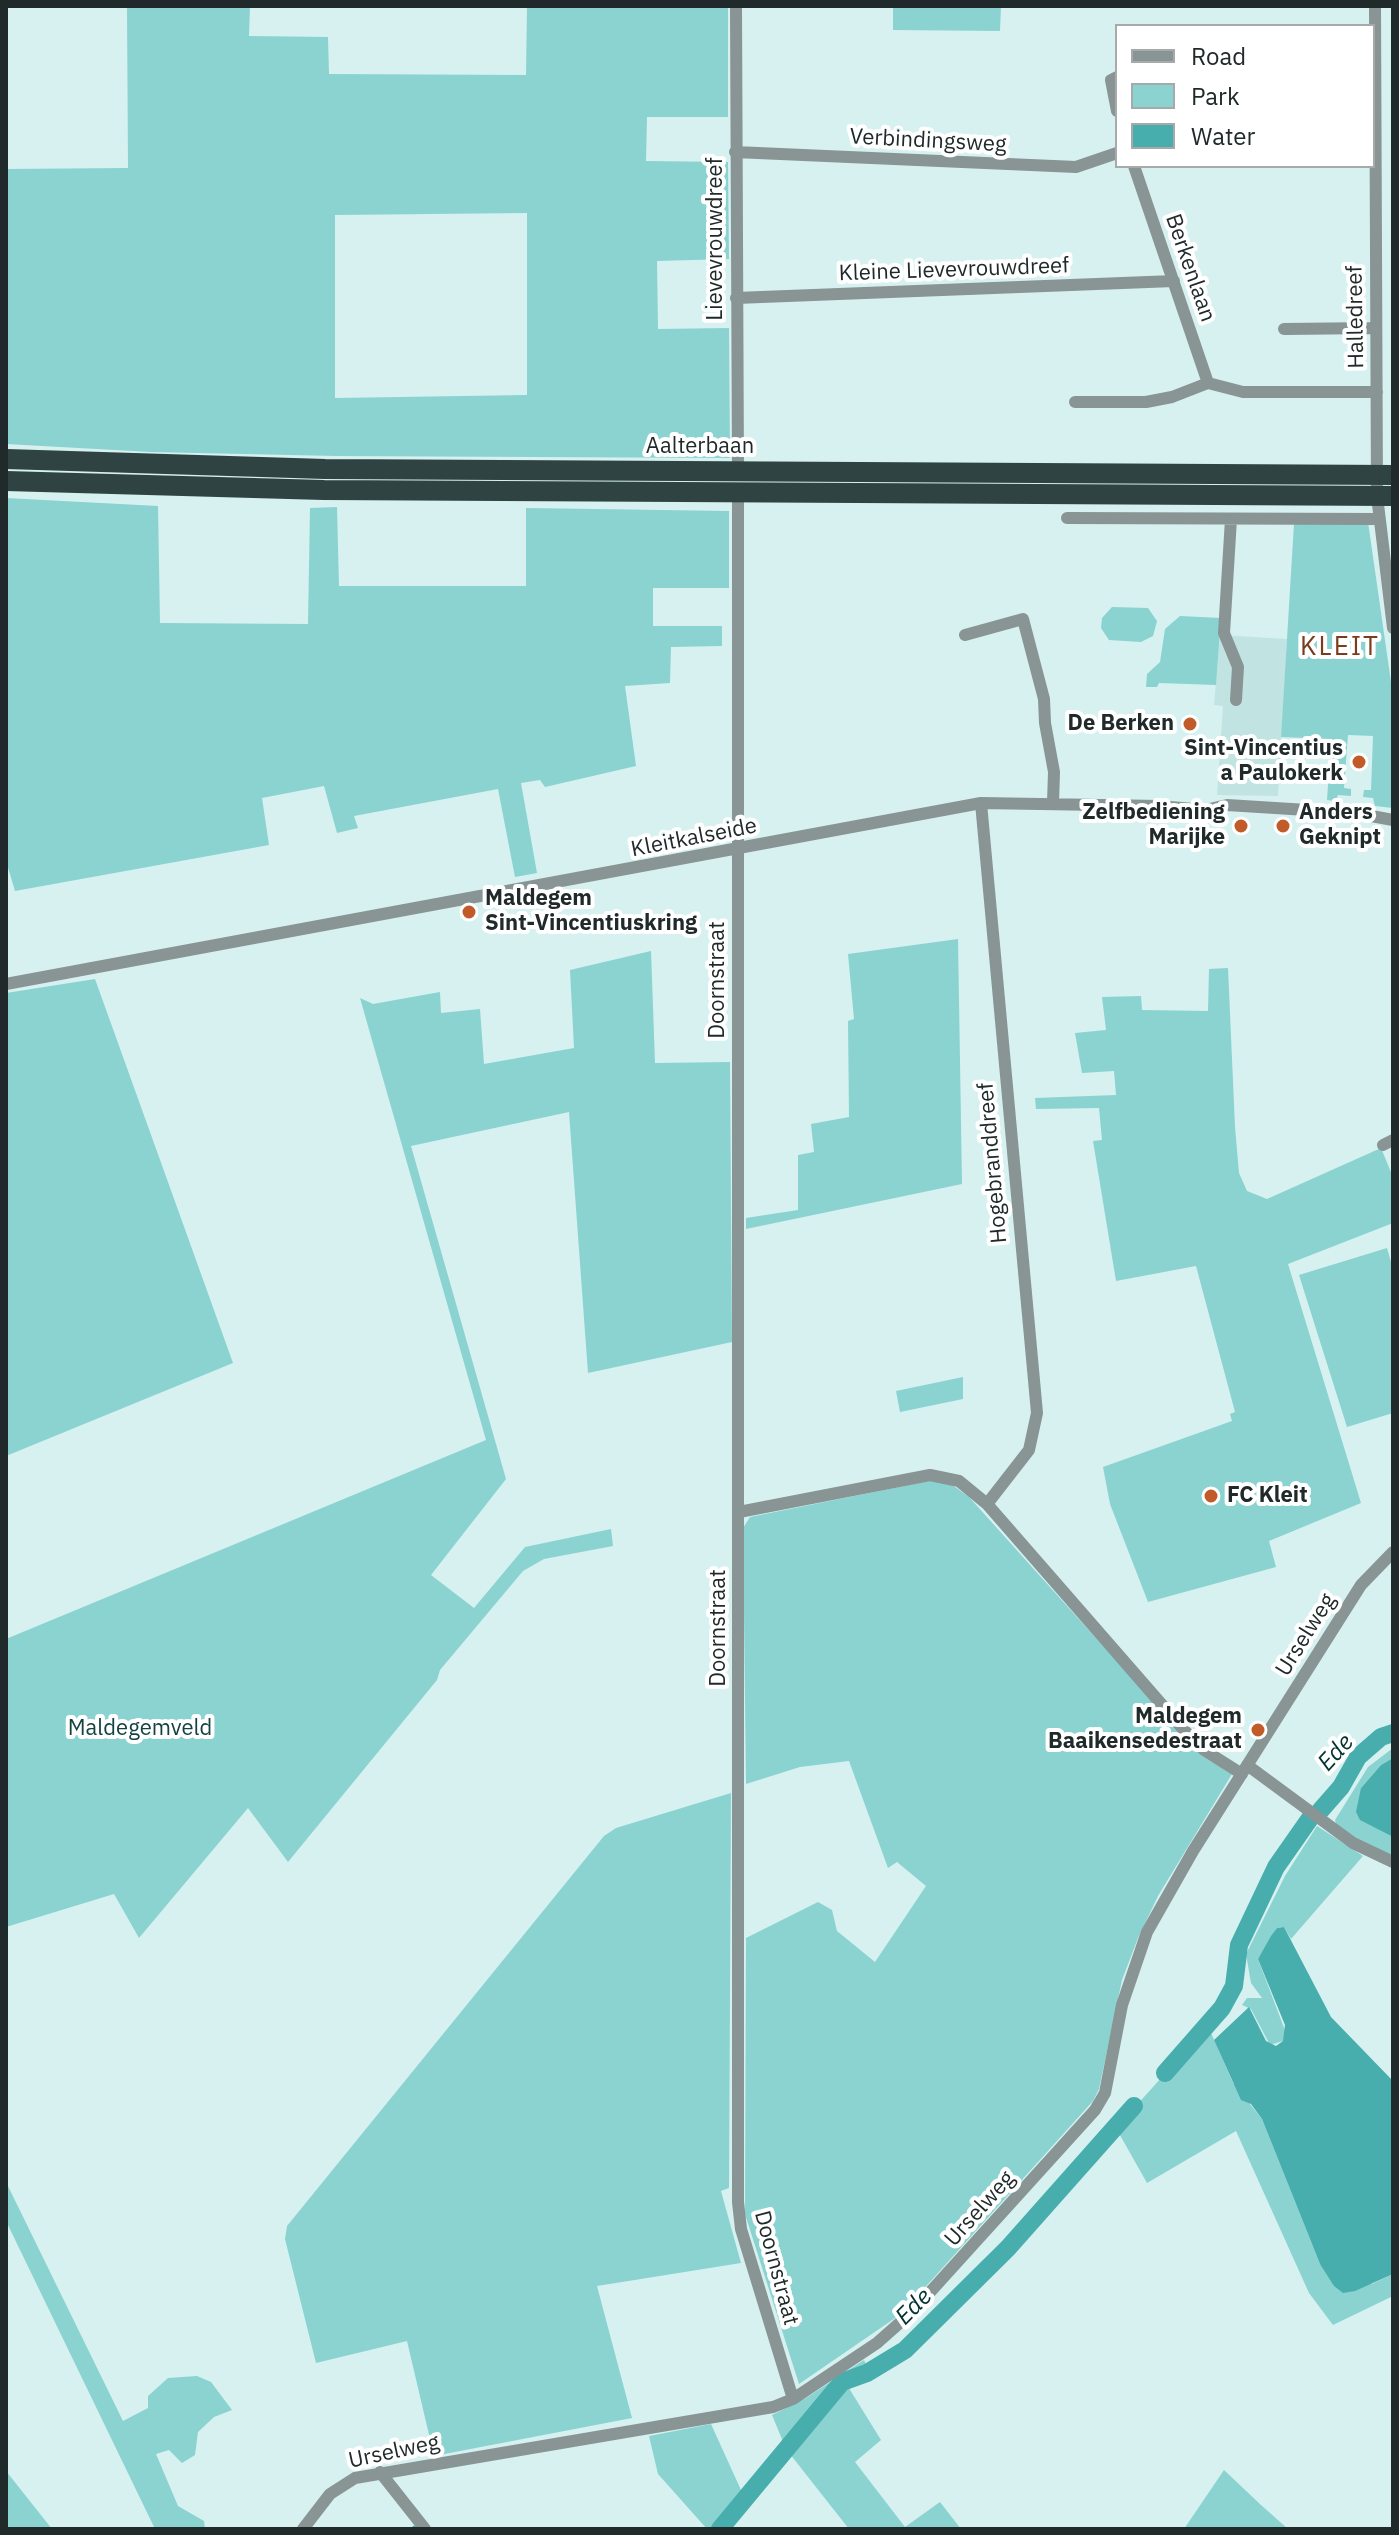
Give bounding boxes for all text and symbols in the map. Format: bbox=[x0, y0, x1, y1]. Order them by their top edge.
legend bbox=[1115, 24, 1375, 168]
text: Road bbox=[1191, 40, 1246, 72]
text: Park bbox=[1191, 80, 1240, 112]
text: Water bbox=[1191, 120, 1255, 152]
street label: Verbindingsweg bbox=[849, 124, 1007, 158]
street label: Lievevrouwdreef bbox=[703, 157, 729, 321]
street label: Berkenlaan bbox=[1159, 211, 1221, 325]
street label: Kleine Lievevrouwdreef bbox=[838, 253, 1070, 287]
street label: Halledreef bbox=[1342, 265, 1370, 369]
street label: Aalterbaan bbox=[646, 434, 754, 460]
district label: KLEIT bbox=[1300, 631, 1380, 663]
place label: De Berken bbox=[1068, 711, 1174, 737]
marker: De Berken bbox=[1181, 715, 1199, 733]
place label: Sint-Vincentius a Paulokerk bbox=[1184, 736, 1343, 788]
marker: Sint-Vincentius a Paulokerk bbox=[1350, 753, 1368, 771]
place label: Zelfbediening Marijke bbox=[1082, 800, 1225, 852]
place label: Anders Geknipt bbox=[1299, 800, 1381, 852]
street label: Kleitkalseide bbox=[629, 813, 759, 863]
marker: Zelfbediening Marijke bbox=[1232, 817, 1250, 835]
marker: Anders Geknipt bbox=[1274, 817, 1292, 835]
place label: Maldegem Sint-Vincentiuskring bbox=[485, 886, 697, 938]
marker: Maldegem Sint-Vincentiuskring bbox=[460, 903, 478, 921]
street label: Doornstraat bbox=[705, 921, 731, 1039]
street label: Hogebranddreef bbox=[973, 1082, 1013, 1244]
place label: FC Kleit bbox=[1227, 1483, 1308, 1509]
marker: FC Kleit bbox=[1202, 1487, 1220, 1505]
street label: Doornstraat bbox=[706, 1569, 732, 1687]
street label: Urselweg bbox=[1270, 1589, 1342, 1681]
place label: Maldegem Baaikensedestraat bbox=[1048, 1704, 1242, 1756]
park label: Maldegemveld bbox=[68, 1716, 212, 1742]
marker: Maldegem Baaikensedestraat bbox=[1249, 1721, 1267, 1739]
water label: Ede bbox=[1312, 1729, 1360, 1777]
street label: Urselweg bbox=[939, 2166, 1021, 2252]
street label: Doornstraat bbox=[748, 2208, 804, 2328]
water label: Ede bbox=[890, 2283, 938, 2331]
street label: Urselweg bbox=[346, 2430, 442, 2474]

